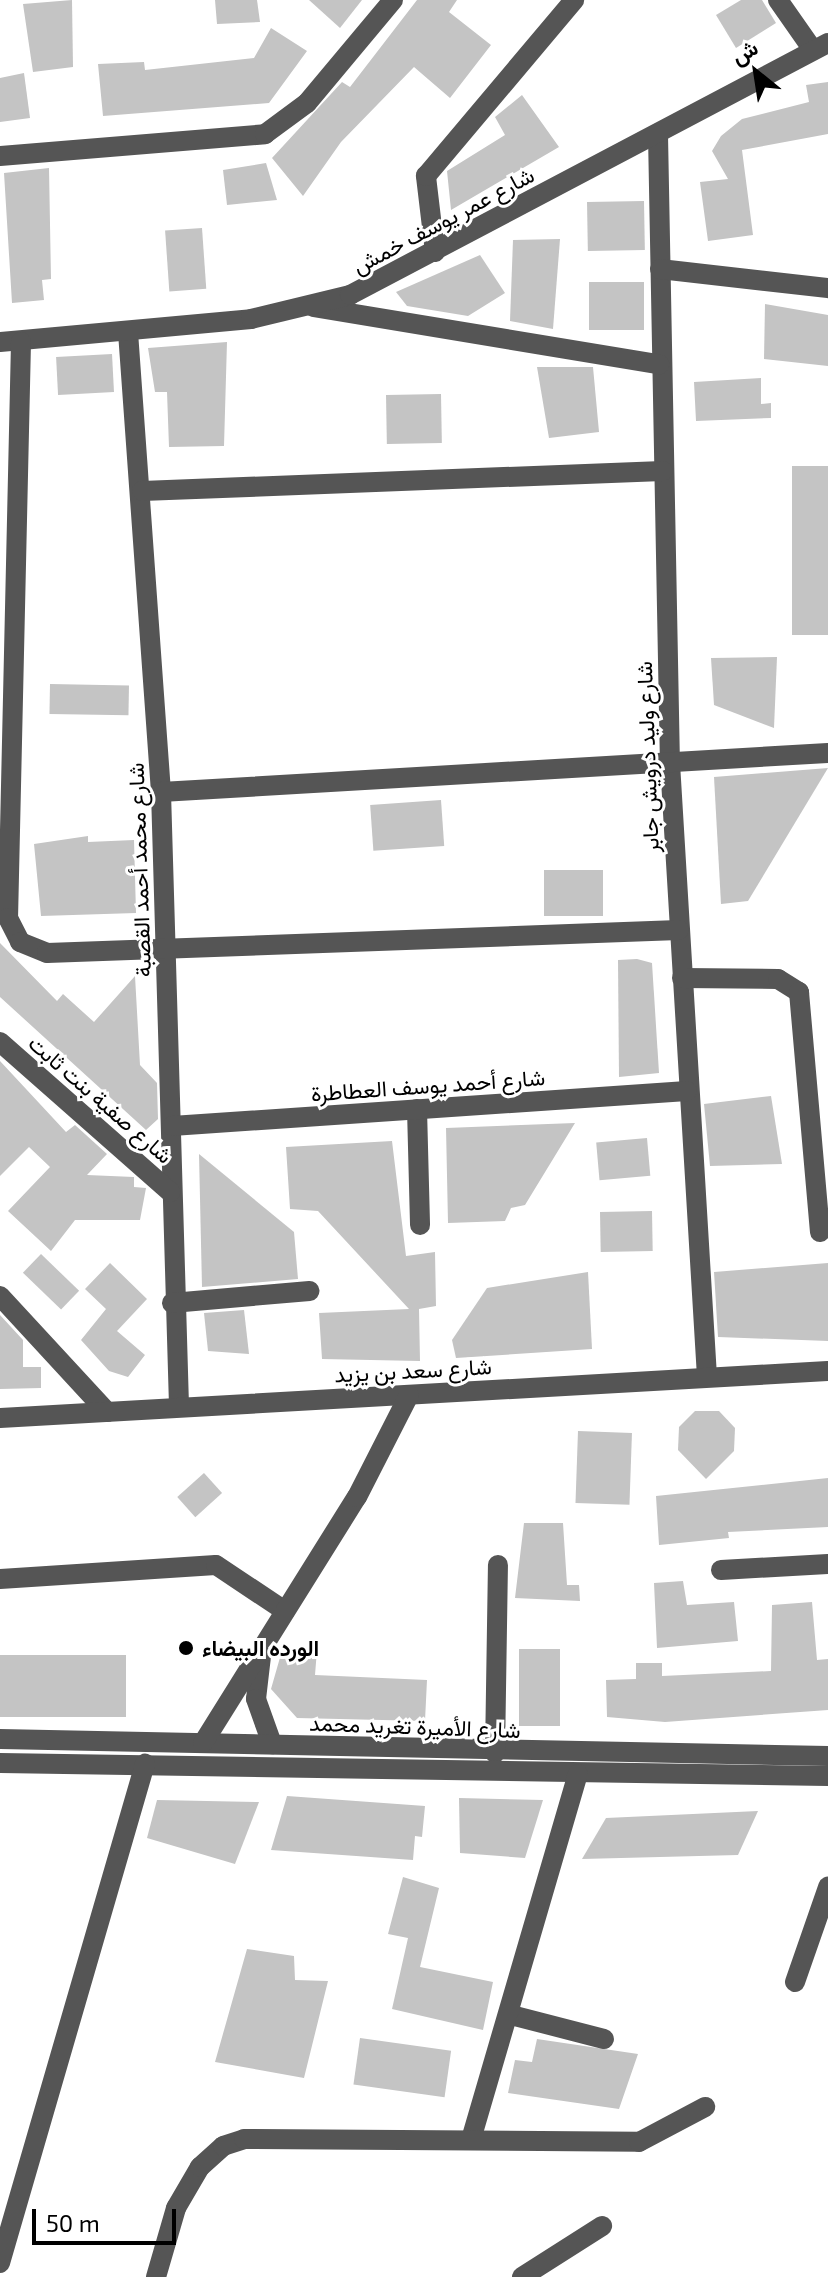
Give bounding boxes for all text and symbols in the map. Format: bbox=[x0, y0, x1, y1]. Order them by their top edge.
north arrow bbox=[716, 32, 796, 112]
text: ش bbox=[726, 33, 762, 69]
street label: شارع عمر يوسف خمش bbox=[348, 161, 538, 279]
street label: شارع وليد درويش جابر bbox=[630, 661, 664, 853]
street label: شارع محمد أحمد القصبة bbox=[122, 762, 156, 978]
street label: شارع صفية بنت ثابت bbox=[24, 1029, 178, 1169]
street label: شارع أحمد يوسف العطاطرة bbox=[310, 1064, 546, 1106]
street label: شارع سعد بن يزيد bbox=[334, 1353, 492, 1387]
place label: الورده البيضاء bbox=[202, 1635, 319, 1661]
marker: الورده البيضاء bbox=[177, 1639, 195, 1657]
street label: شارع الأميرة تغريد محمد bbox=[309, 1709, 521, 1743]
scale bar bbox=[36, 2193, 180, 2243]
text: 50 m bbox=[46, 2208, 100, 2237]

